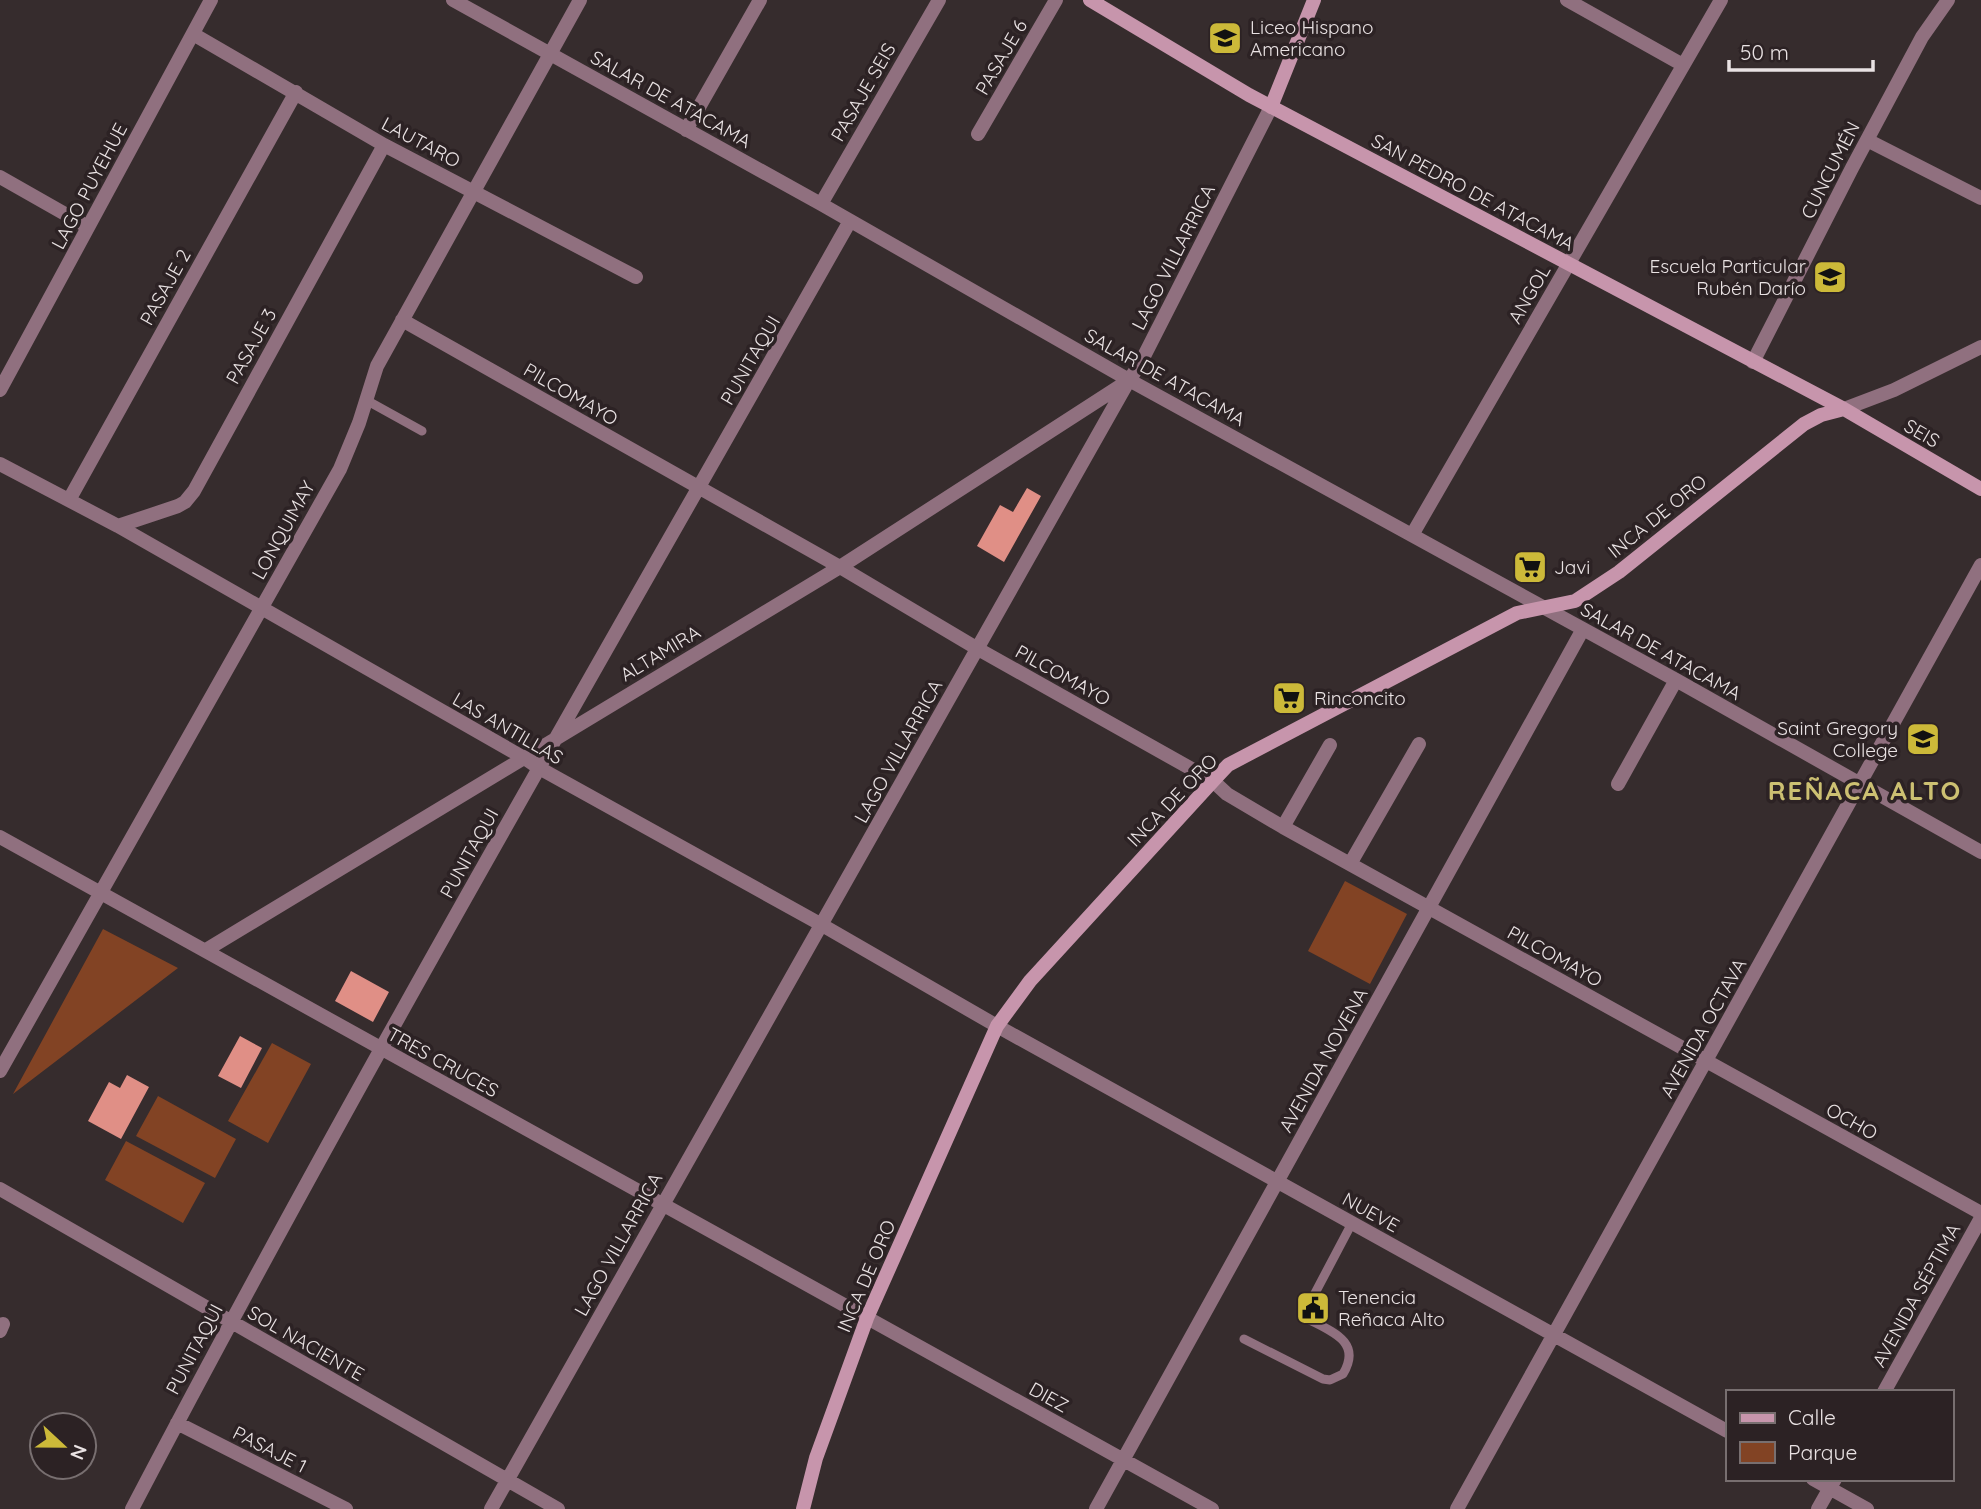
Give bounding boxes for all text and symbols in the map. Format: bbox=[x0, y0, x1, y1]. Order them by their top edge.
street label: PASAJE 6 bbox=[970, 15, 1032, 99]
place label: Liceo Hispano Americano bbox=[1250, 15, 1374, 61]
school or university icon: Liceo Hispano Americano bbox=[1206, 19, 1244, 57]
scale bar bbox=[1729, 28, 1872, 72]
street label: PASAJE SEIS bbox=[825, 39, 901, 145]
text: 50 m bbox=[1740, 39, 1789, 65]
street label: SALAR DE ATACAMA bbox=[587, 45, 755, 153]
street label: LAUTARO bbox=[378, 111, 464, 173]
street label: CUNCUMÉN bbox=[1795, 117, 1865, 223]
street label: LAGO PUYEHUE bbox=[46, 119, 132, 253]
street label: SAN PEDRO DE ATACAMA bbox=[1367, 128, 1579, 256]
street label: LAGO VILLARRICA bbox=[1126, 180, 1220, 334]
street label: PASAJE 2 bbox=[134, 245, 196, 329]
place label: Escuela Particular Rubén Darío bbox=[1649, 254, 1807, 300]
school or university icon: Escuela Particular Rubén Darío bbox=[1811, 258, 1849, 296]
street label: ANGOL bbox=[1503, 260, 1555, 328]
street label: PASAJE 3 bbox=[220, 304, 282, 388]
street label: PUNITAQUI bbox=[715, 311, 785, 409]
street label: SALAR DE ATACAMA bbox=[1081, 323, 1249, 431]
street label: PILCOMAYO bbox=[520, 357, 622, 431]
street label: SEIS bbox=[1900, 413, 1944, 453]
street label: INCA DE ORO bbox=[1603, 469, 1711, 563]
street label: LONQUIMAY bbox=[246, 476, 320, 584]
supermarket icon: Javi bbox=[1511, 548, 1549, 586]
place label: Javi bbox=[1554, 555, 1590, 579]
street label: SALAR DE ATACAMA bbox=[1577, 597, 1745, 705]
street label: ALTAMIRA bbox=[615, 620, 705, 686]
street label: PILCOMAYO bbox=[1011, 639, 1115, 711]
street label: LAGO VILLARRICA bbox=[849, 675, 947, 827]
supermarket icon: Rinconcito bbox=[1270, 679, 1308, 717]
place label: Rinconcito bbox=[1314, 686, 1406, 710]
street label: LAS ANTILLAS bbox=[448, 687, 568, 769]
place label: Saint Gregory College bbox=[1777, 716, 1898, 762]
school or university icon: Saint Gregory College bbox=[1904, 720, 1942, 758]
street label: INCA DE ORO bbox=[1122, 749, 1222, 851]
district label: REÑACA ALTO bbox=[1768, 774, 1962, 807]
street label: PUNITAQUI bbox=[434, 804, 504, 902]
street label: PILCOMAYO bbox=[1503, 920, 1607, 992]
street label: AVENIDA OCTAVA bbox=[1655, 954, 1751, 1102]
street label: AVENIDA NOVENA bbox=[1273, 984, 1373, 1136]
street label: TRES CRUCES bbox=[383, 1022, 503, 1102]
street label: OCHO bbox=[1822, 1097, 1882, 1145]
street label: LAGO VILLARRICA bbox=[569, 1168, 667, 1320]
street label: NUEVE bbox=[1338, 1187, 1404, 1237]
street label: INCA DE ORO bbox=[832, 1216, 900, 1336]
street label: AVENIDA SÉPTIMA bbox=[1867, 1219, 1965, 1371]
place label: Tenencia Reñaca Alto bbox=[1338, 1285, 1445, 1331]
public building icon: Tenencia Reñaca Alto bbox=[1294, 1289, 1332, 1327]
street label: PUNITAQUI bbox=[160, 1300, 228, 1398]
street label: SOL NACIENTE bbox=[243, 1300, 369, 1386]
street label: DIEZ bbox=[1025, 1376, 1073, 1418]
legend bbox=[1726, 1390, 1953, 1481]
text: Calle bbox=[1788, 1404, 1836, 1430]
north arrow bbox=[28, 1411, 98, 1481]
street label: PASAJE 1 bbox=[229, 1420, 311, 1478]
text: Parque bbox=[1788, 1439, 1857, 1465]
text: N bbox=[65, 1441, 93, 1463]

